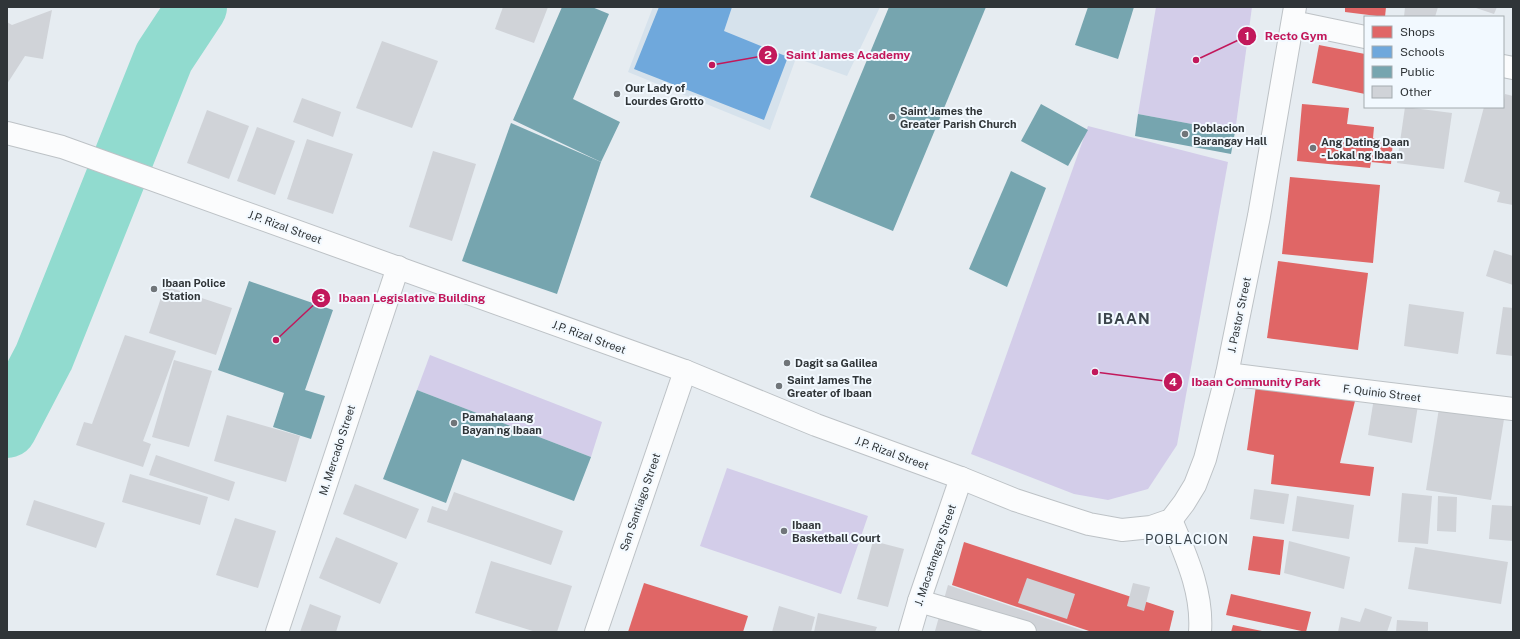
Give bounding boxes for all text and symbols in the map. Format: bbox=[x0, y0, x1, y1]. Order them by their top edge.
legend bbox=[1364, 16, 1504, 108]
callout: Recto Gym bbox=[1237, 24, 1336, 48]
text: Shops bbox=[1400, 25, 1435, 39]
text: 1 bbox=[1244, 29, 1250, 43]
text: Recto Gym bbox=[1265, 29, 1327, 43]
callout: Saint James Academy bbox=[758, 43, 918, 67]
text: Schools bbox=[1400, 45, 1445, 59]
text: 2 bbox=[764, 48, 772, 62]
text: Saint James Academy bbox=[786, 48, 910, 62]
text: Public bbox=[1400, 65, 1435, 79]
place label: Our Lady of Lourdes Grotto bbox=[625, 82, 704, 107]
text: Other bbox=[1400, 85, 1432, 99]
marker: Our Lady of Lourdes Grotto bbox=[612, 89, 622, 99]
place label: Saint James the Greater Parish Church bbox=[900, 105, 1017, 130]
marker: Saint James the Greater Parish Church bbox=[887, 112, 897, 122]
place label: Poblacion Barangay Hall bbox=[1193, 122, 1267, 147]
marker: Poblacion Barangay Hall bbox=[1180, 129, 1190, 139]
place label: Ang Dating Daan - Lokal ng Ibaan bbox=[1321, 136, 1409, 161]
marker: Ang Dating Daan - Lokal ng Ibaan bbox=[1308, 143, 1318, 153]
street label: J.P. Rizal Street bbox=[247, 208, 323, 246]
street label: J. Pastor Street bbox=[1225, 276, 1253, 354]
place label: Ibaan Police Station bbox=[162, 277, 226, 302]
marker: Ibaan Police Station bbox=[149, 284, 159, 294]
callout: Ibaan Legislative Building bbox=[311, 286, 494, 310]
text: 3 bbox=[317, 291, 325, 305]
text: Ibaan Legislative Building bbox=[339, 291, 486, 305]
district label: IBAAN bbox=[1097, 310, 1151, 327]
street label: J.P. Rizal Street bbox=[551, 318, 627, 356]
place label: Dagit sa Galilea bbox=[795, 357, 878, 369]
marker: Dagit sa Galilea bbox=[782, 358, 792, 368]
callout: Ibaan Community Park bbox=[1163, 370, 1329, 394]
place label: Saint James The Greater of Ibaan bbox=[787, 374, 872, 399]
text: 4 bbox=[1169, 375, 1177, 389]
text: Ibaan Community Park bbox=[1191, 375, 1321, 389]
marker: Saint James The Greater of Ibaan bbox=[774, 381, 784, 391]
street label: F. Quinio Street bbox=[1342, 382, 1422, 404]
street label: M. Mercado Street bbox=[317, 403, 357, 497]
place label: Pamahalaang Bayan ng Ibaan bbox=[462, 411, 542, 436]
marker: Pamahalaang Bayan ng Ibaan bbox=[449, 418, 459, 428]
street label: J.P. Rizal Street bbox=[854, 434, 930, 472]
street label: San Santiago Street bbox=[618, 452, 662, 552]
street label: J. Macatangay Street bbox=[912, 503, 958, 607]
place label: Ibaan Basketball Court bbox=[792, 519, 881, 544]
marker: Ibaan Basketball Court bbox=[779, 526, 789, 536]
district label: POBLACION bbox=[1145, 532, 1229, 547]

